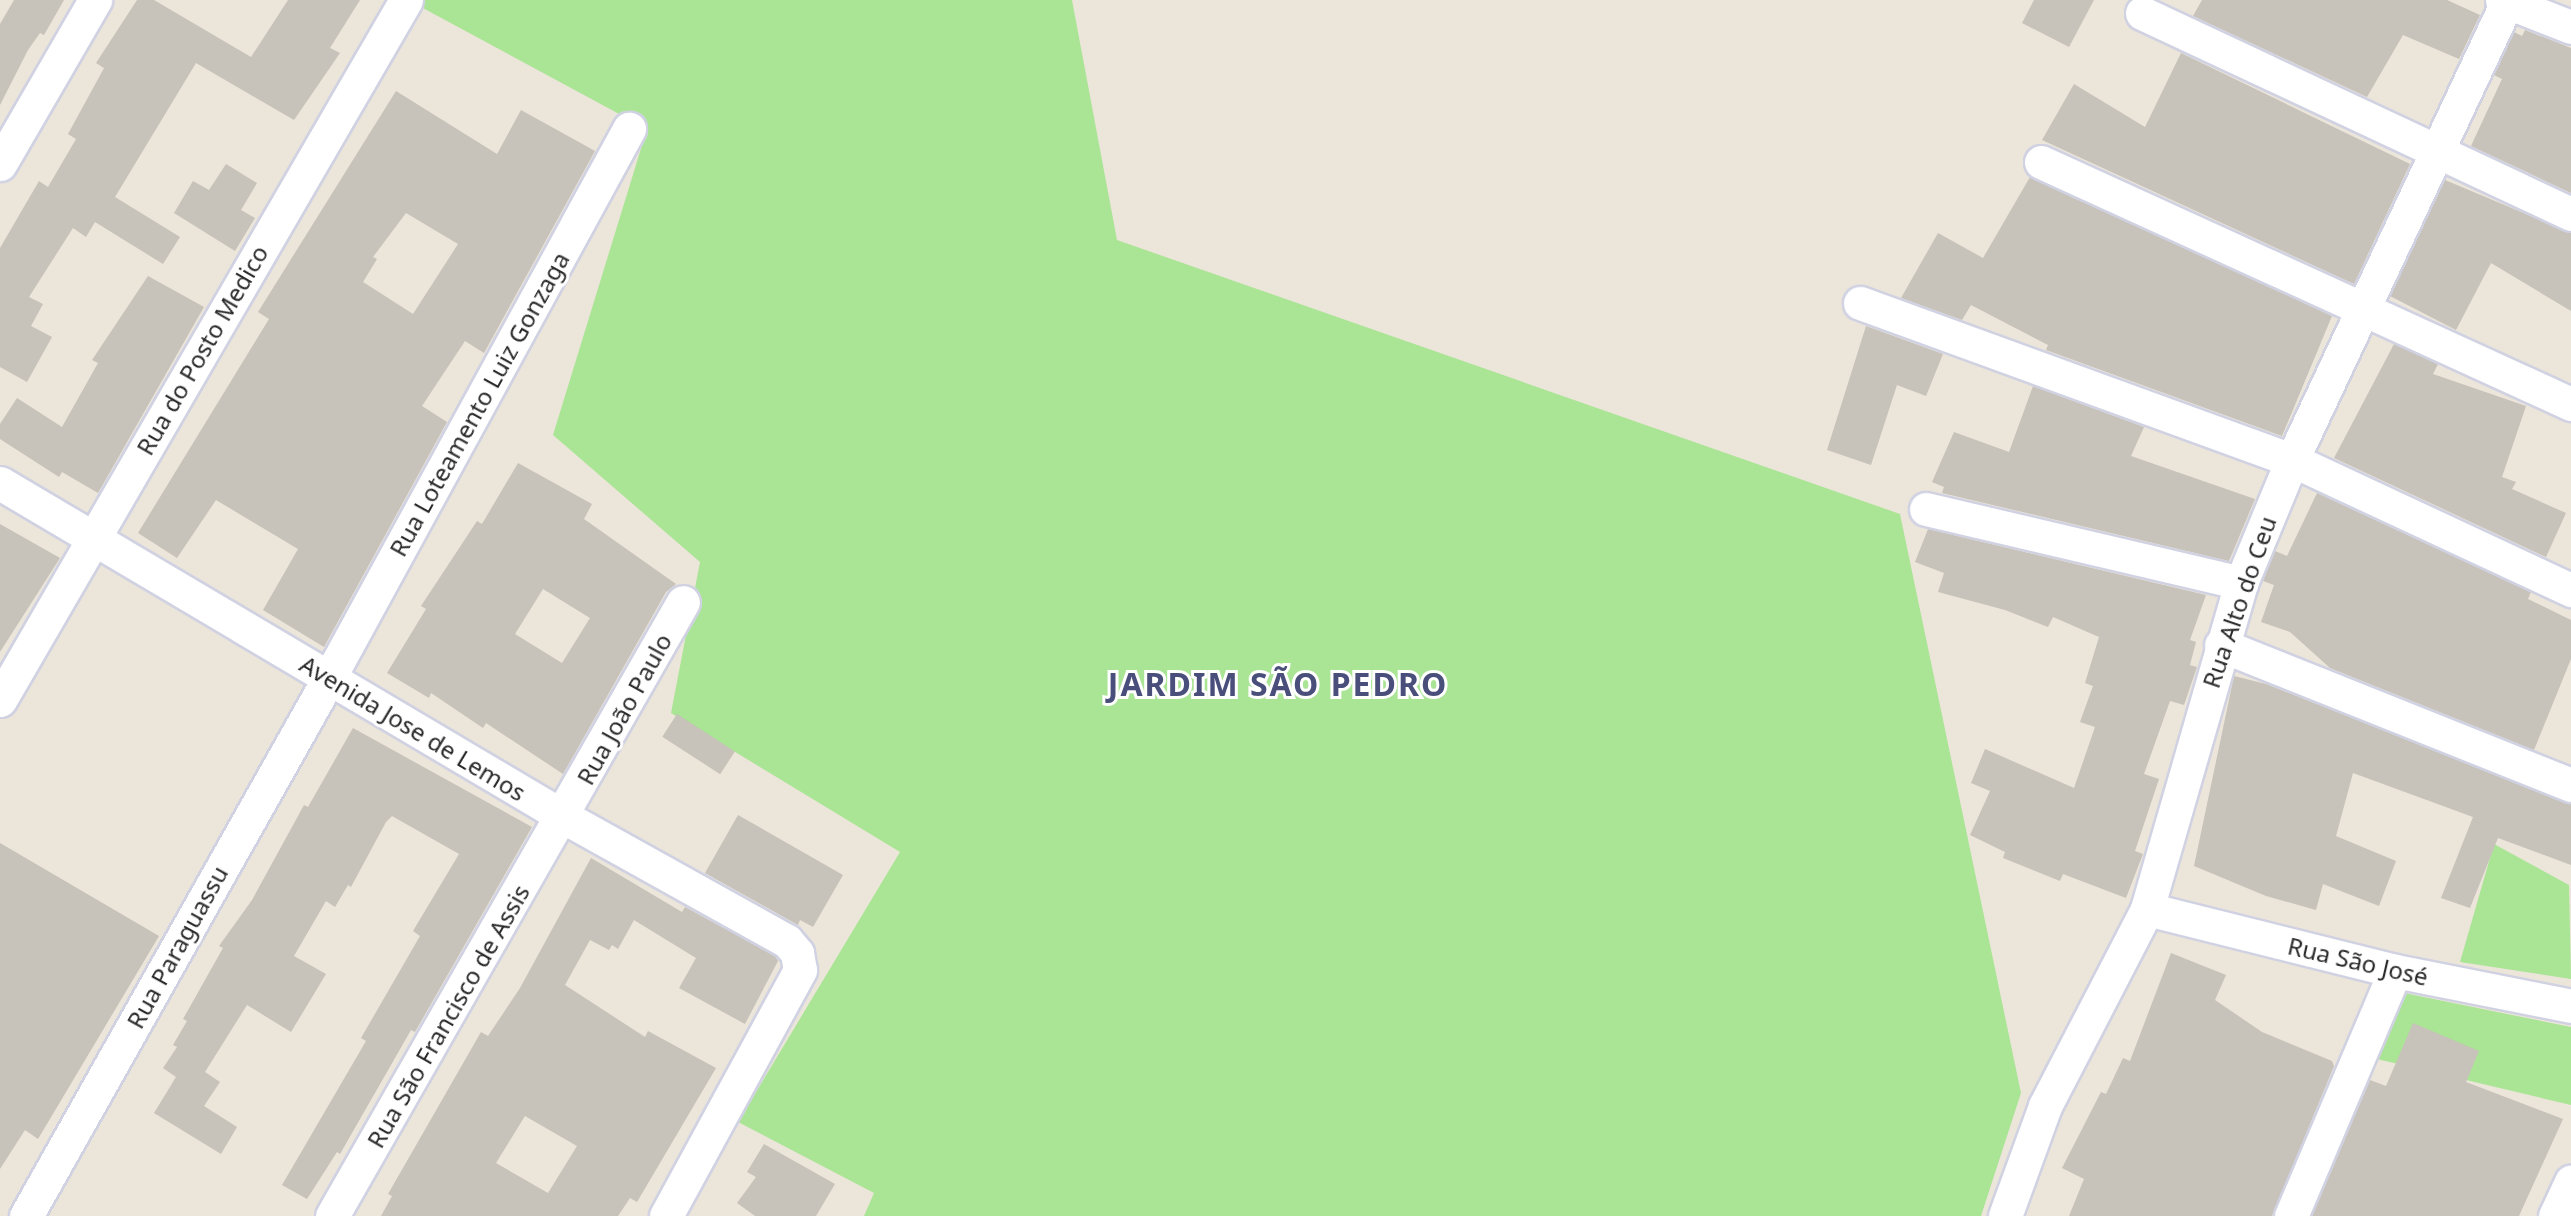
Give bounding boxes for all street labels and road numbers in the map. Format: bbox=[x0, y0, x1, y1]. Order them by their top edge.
street label: Rua do Posto Medico bbox=[130, 240, 274, 460]
street label: Rua Loteamento Luiz Gonzaga bbox=[383, 247, 575, 561]
street label: Rua Alto do Ceu bbox=[2196, 512, 2282, 692]
street label: Rua João Paulo bbox=[571, 628, 677, 790]
street label: Avenida Jose de Lemos bbox=[295, 649, 531, 807]
street label: Rua Paraguassu bbox=[120, 861, 234, 1033]
street label: Rua São Francisco de Assis bbox=[361, 879, 535, 1153]
street label: Rua São José bbox=[2285, 931, 2431, 991]

